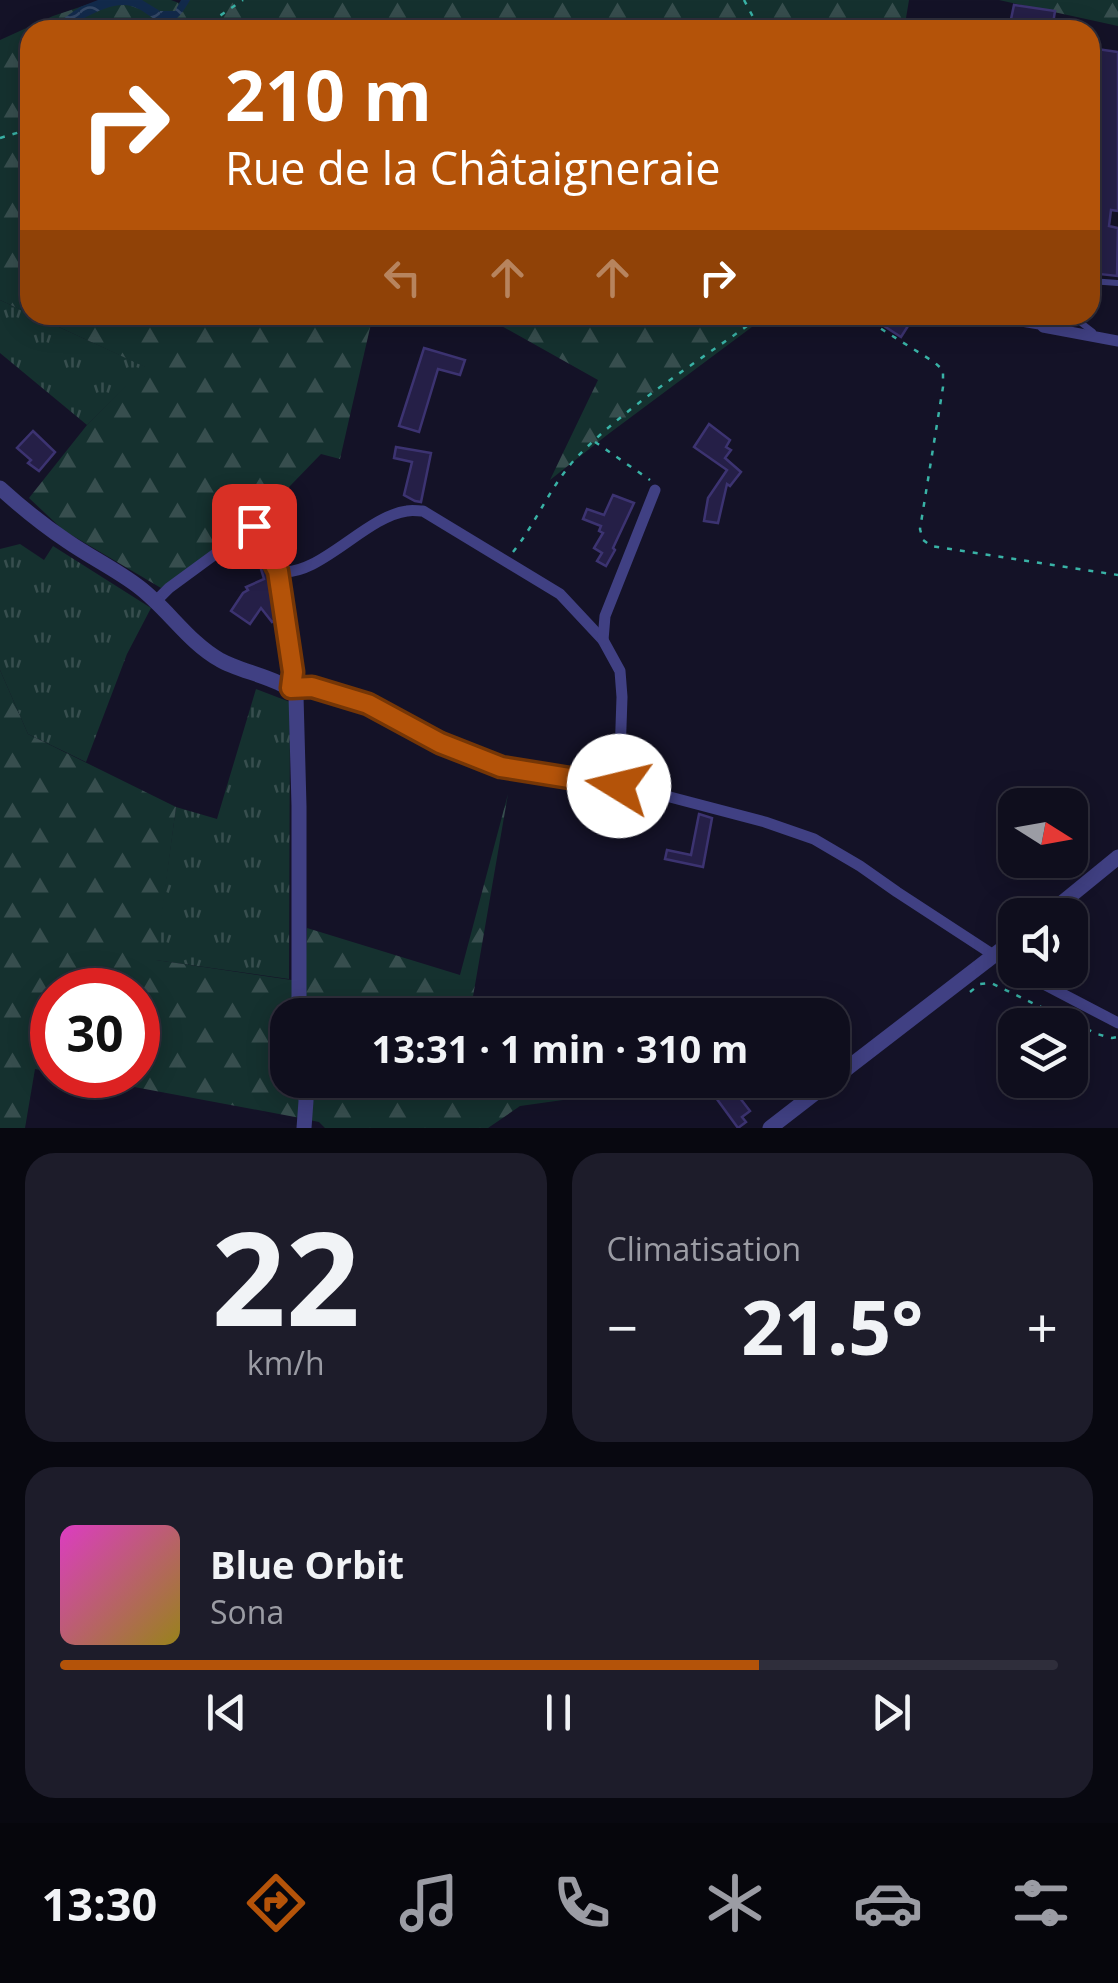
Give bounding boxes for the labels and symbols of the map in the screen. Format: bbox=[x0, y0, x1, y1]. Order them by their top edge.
pin bbox=[212, 484, 297, 569]
position arrow bbox=[567, 734, 671, 838]
north arrow bbox=[998, 788, 1088, 878]
speed limit sign: 30 bbox=[30, 968, 160, 1098]

